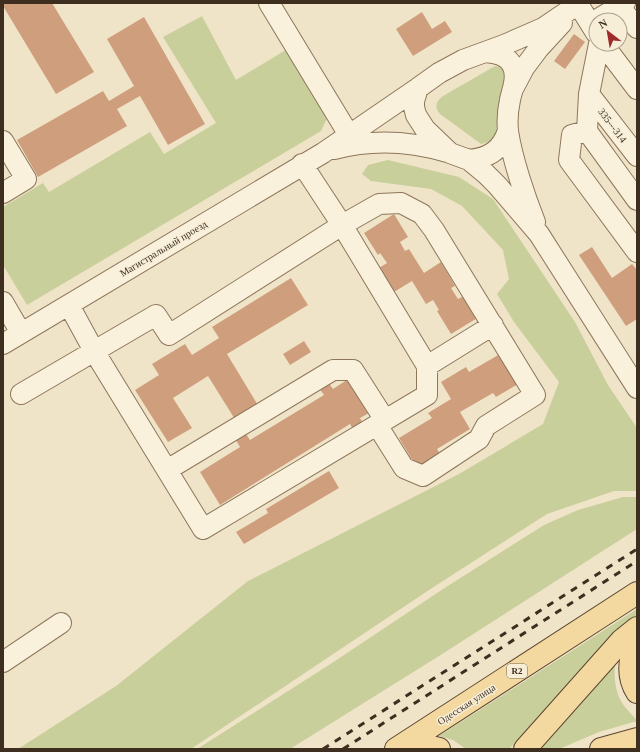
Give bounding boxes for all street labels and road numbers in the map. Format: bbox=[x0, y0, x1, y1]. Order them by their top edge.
street label: 335---314 bbox=[596, 106, 629, 145]
street label: Магистральный проезд bbox=[118, 218, 209, 279]
road number: R2 bbox=[507, 664, 527, 678]
street label: Одесская улица bbox=[435, 681, 498, 727]

